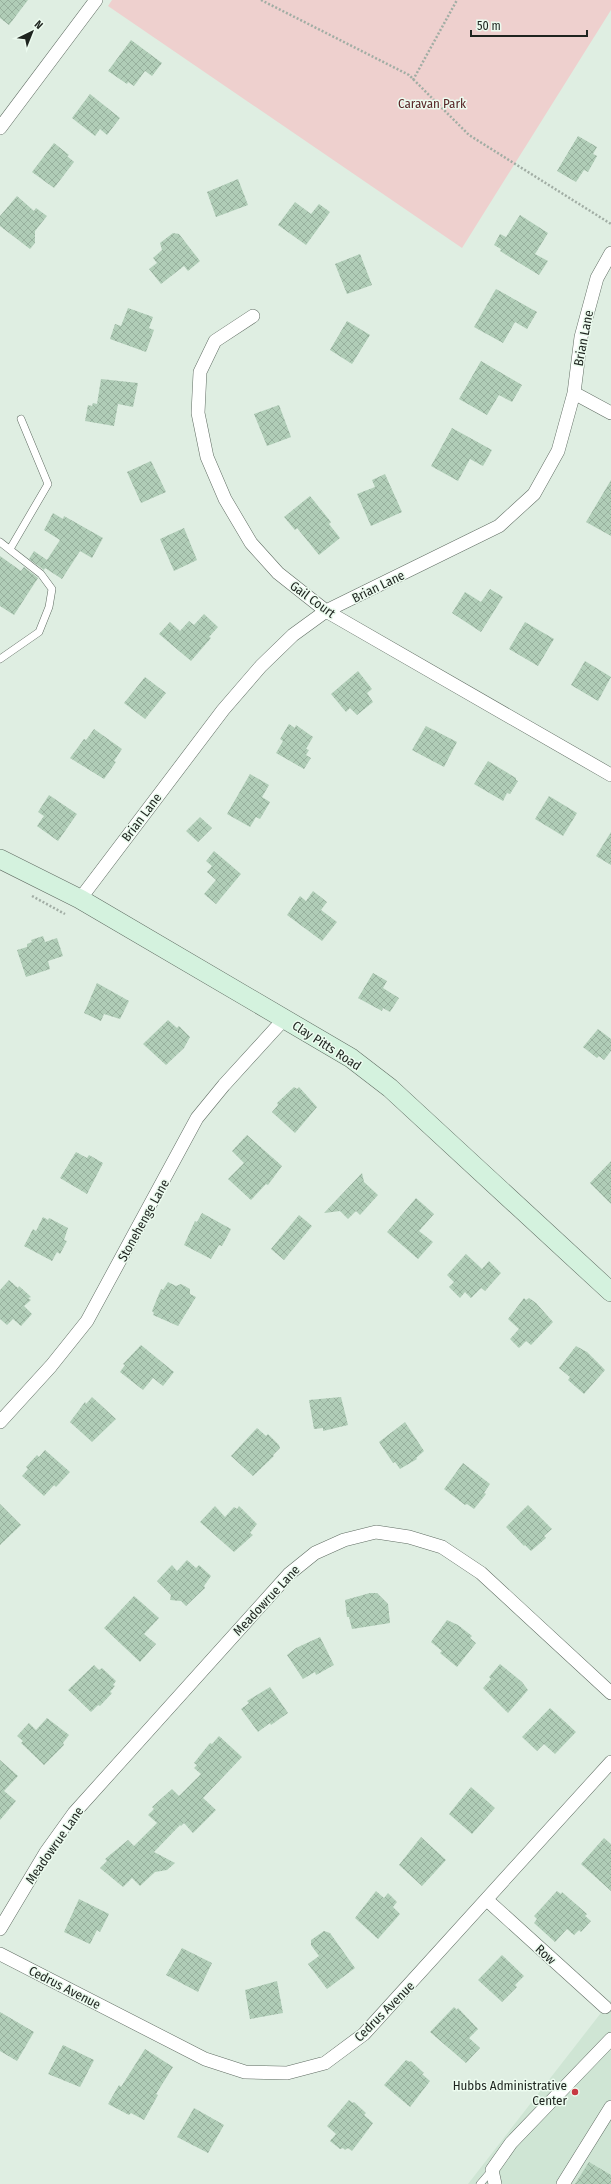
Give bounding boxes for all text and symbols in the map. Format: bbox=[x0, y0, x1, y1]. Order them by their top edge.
north arrow bbox=[12, 12, 52, 52]
scale bar bbox=[471, 12, 587, 38]
text: N bbox=[32, 18, 45, 32]
text: 50 m bbox=[477, 19, 501, 33]
park label: Caravan Park bbox=[398, 96, 467, 111]
street label: Brian Lane bbox=[571, 309, 596, 367]
street label: Brian Lane bbox=[350, 567, 407, 606]
street label: Gail Court bbox=[287, 578, 339, 621]
street label: Brian Lane bbox=[118, 790, 164, 844]
street label: Clay Pitts Road bbox=[290, 1018, 364, 1073]
street label: Stonehenge Lane bbox=[115, 1177, 172, 1264]
street label: Meadowrue Lane bbox=[230, 1562, 303, 1639]
street label: Meadowrue Lane bbox=[22, 1804, 86, 1887]
street label: Row bbox=[532, 1941, 559, 1968]
street label: Cedrus Avenue bbox=[26, 1963, 103, 2012]
street label: Cedrus Avenue bbox=[351, 1978, 417, 2044]
place label: Hubbs Administrative Center bbox=[453, 2078, 567, 2108]
marker: Hubbs Administrative Center bbox=[570, 2087, 580, 2097]

